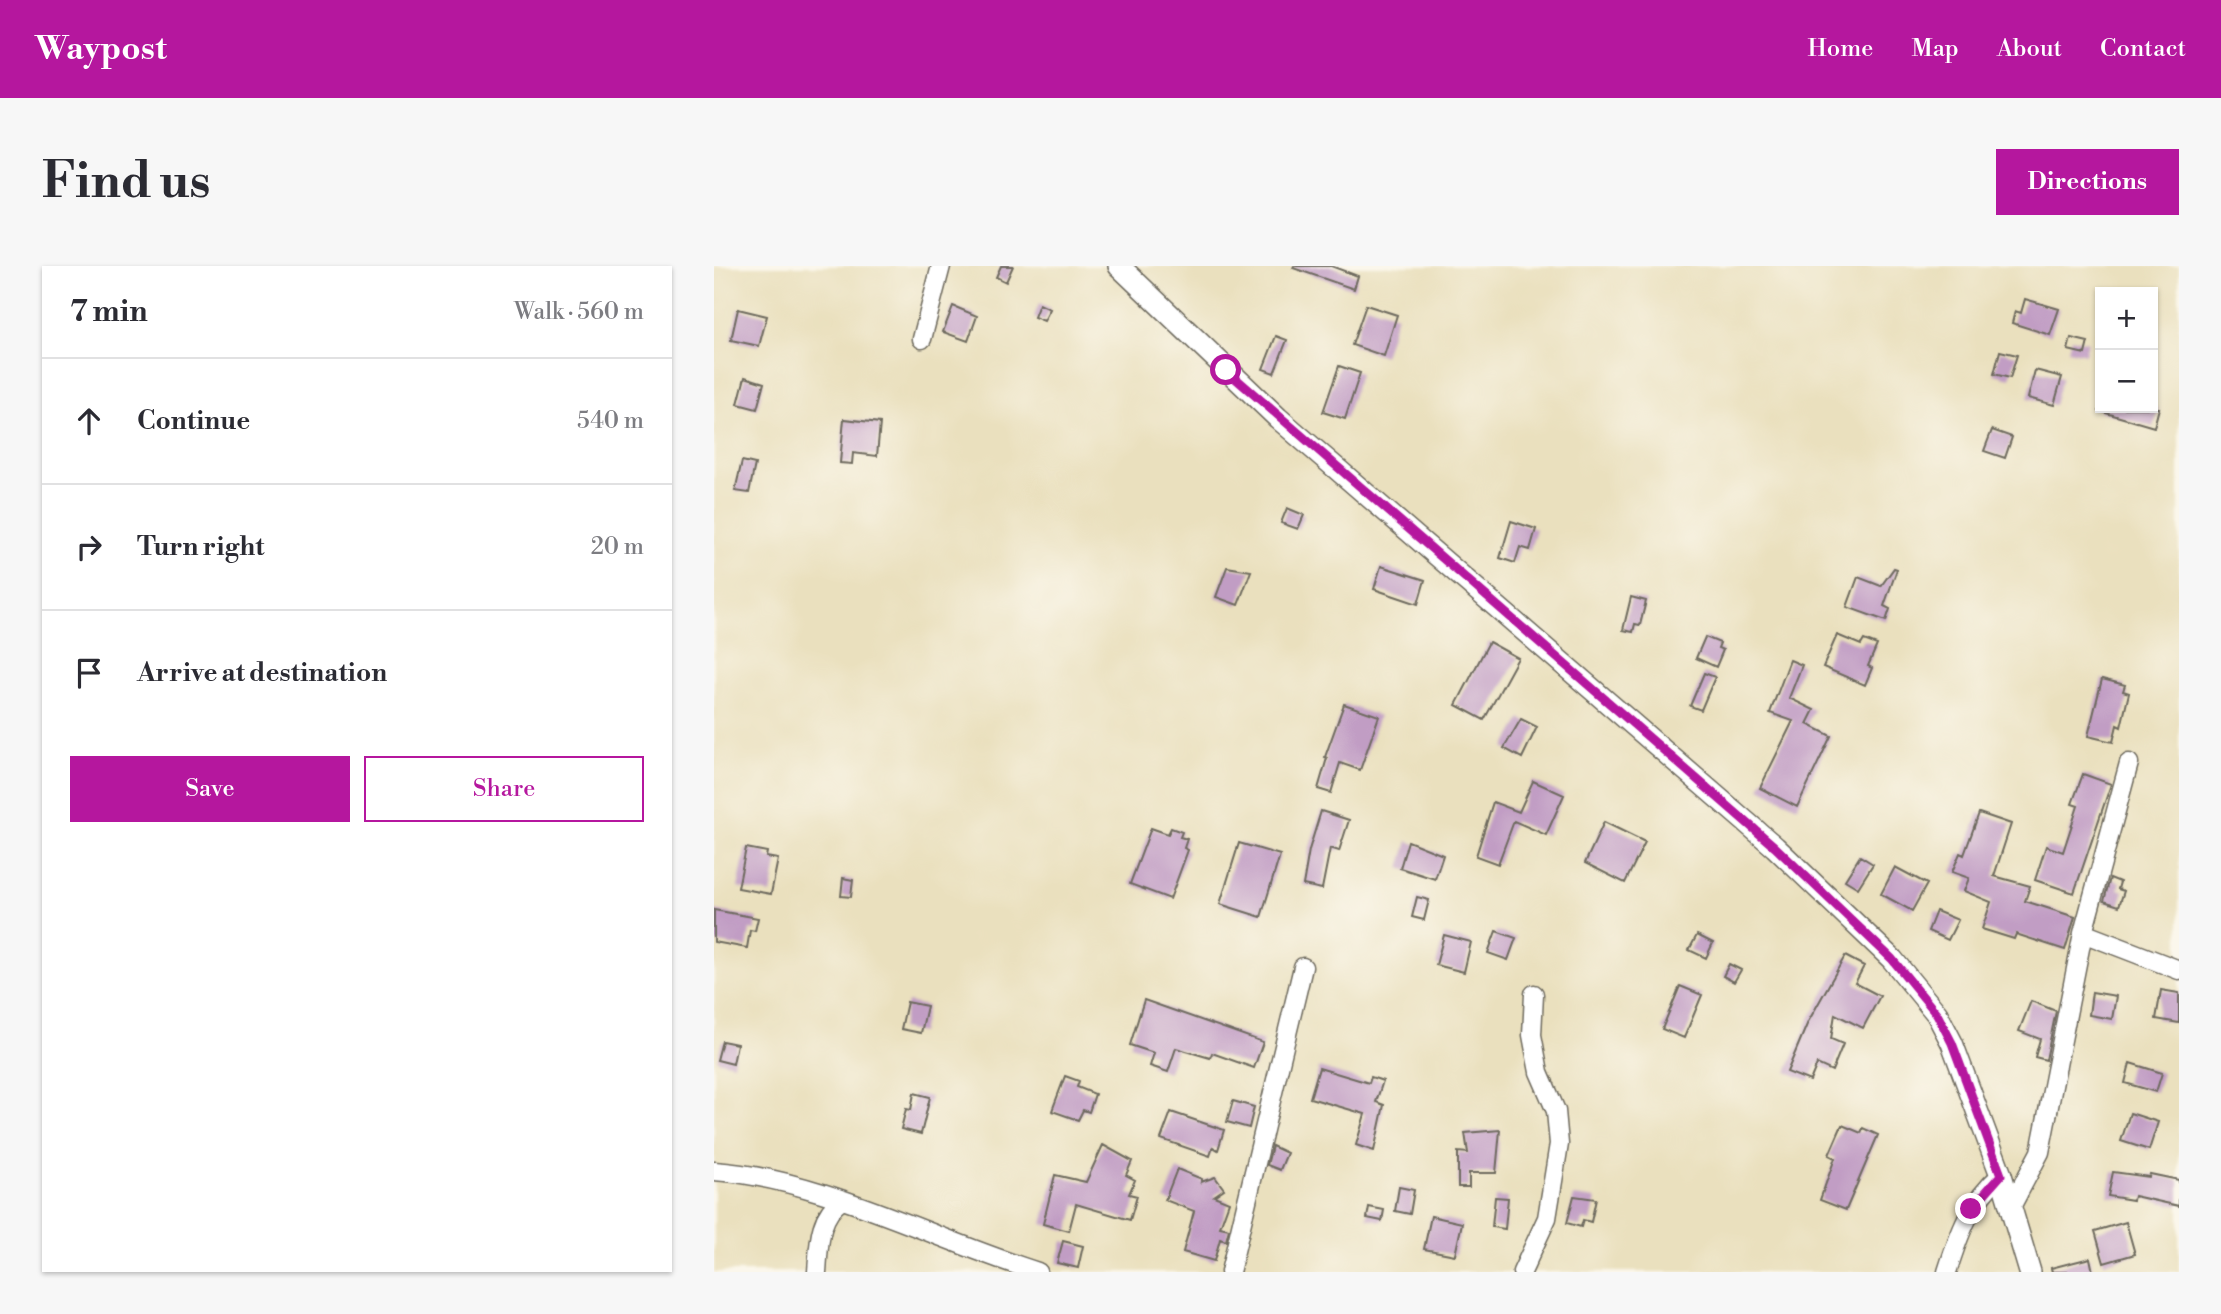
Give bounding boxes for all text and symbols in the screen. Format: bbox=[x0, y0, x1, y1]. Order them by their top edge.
text: Waypost bbox=[35, 29, 167, 70]
text: Home bbox=[1808, 34, 1873, 64]
text: Map bbox=[1911, 34, 1959, 64]
text: About bbox=[1997, 34, 2062, 64]
text: Contact bbox=[2100, 34, 2186, 64]
button: Directions bbox=[1996, 149, 2179, 215]
text: Find us bbox=[42, 152, 211, 213]
map controls bbox=[2095, 287, 2158, 413]
button: + bbox=[2095, 287, 2158, 350]
text: 7 min bbox=[70, 293, 148, 331]
text: Walk · 560 m bbox=[514, 298, 644, 326]
button: − bbox=[2095, 350, 2158, 413]
route start bbox=[1210, 354, 1241, 385]
icon: ahead bbox=[70, 402, 108, 440]
text: Continue bbox=[137, 405, 250, 437]
text: 540 m bbox=[577, 407, 644, 435]
icon: right bbox=[70, 528, 108, 566]
text: Turn right bbox=[137, 531, 265, 563]
text: 20 m bbox=[591, 533, 644, 561]
icon: arrive bbox=[70, 654, 108, 692]
text: Arrive at destination bbox=[137, 657, 387, 689]
button: Save bbox=[70, 756, 350, 822]
button: Share bbox=[364, 756, 644, 822]
route end bbox=[1955, 1193, 1986, 1224]

